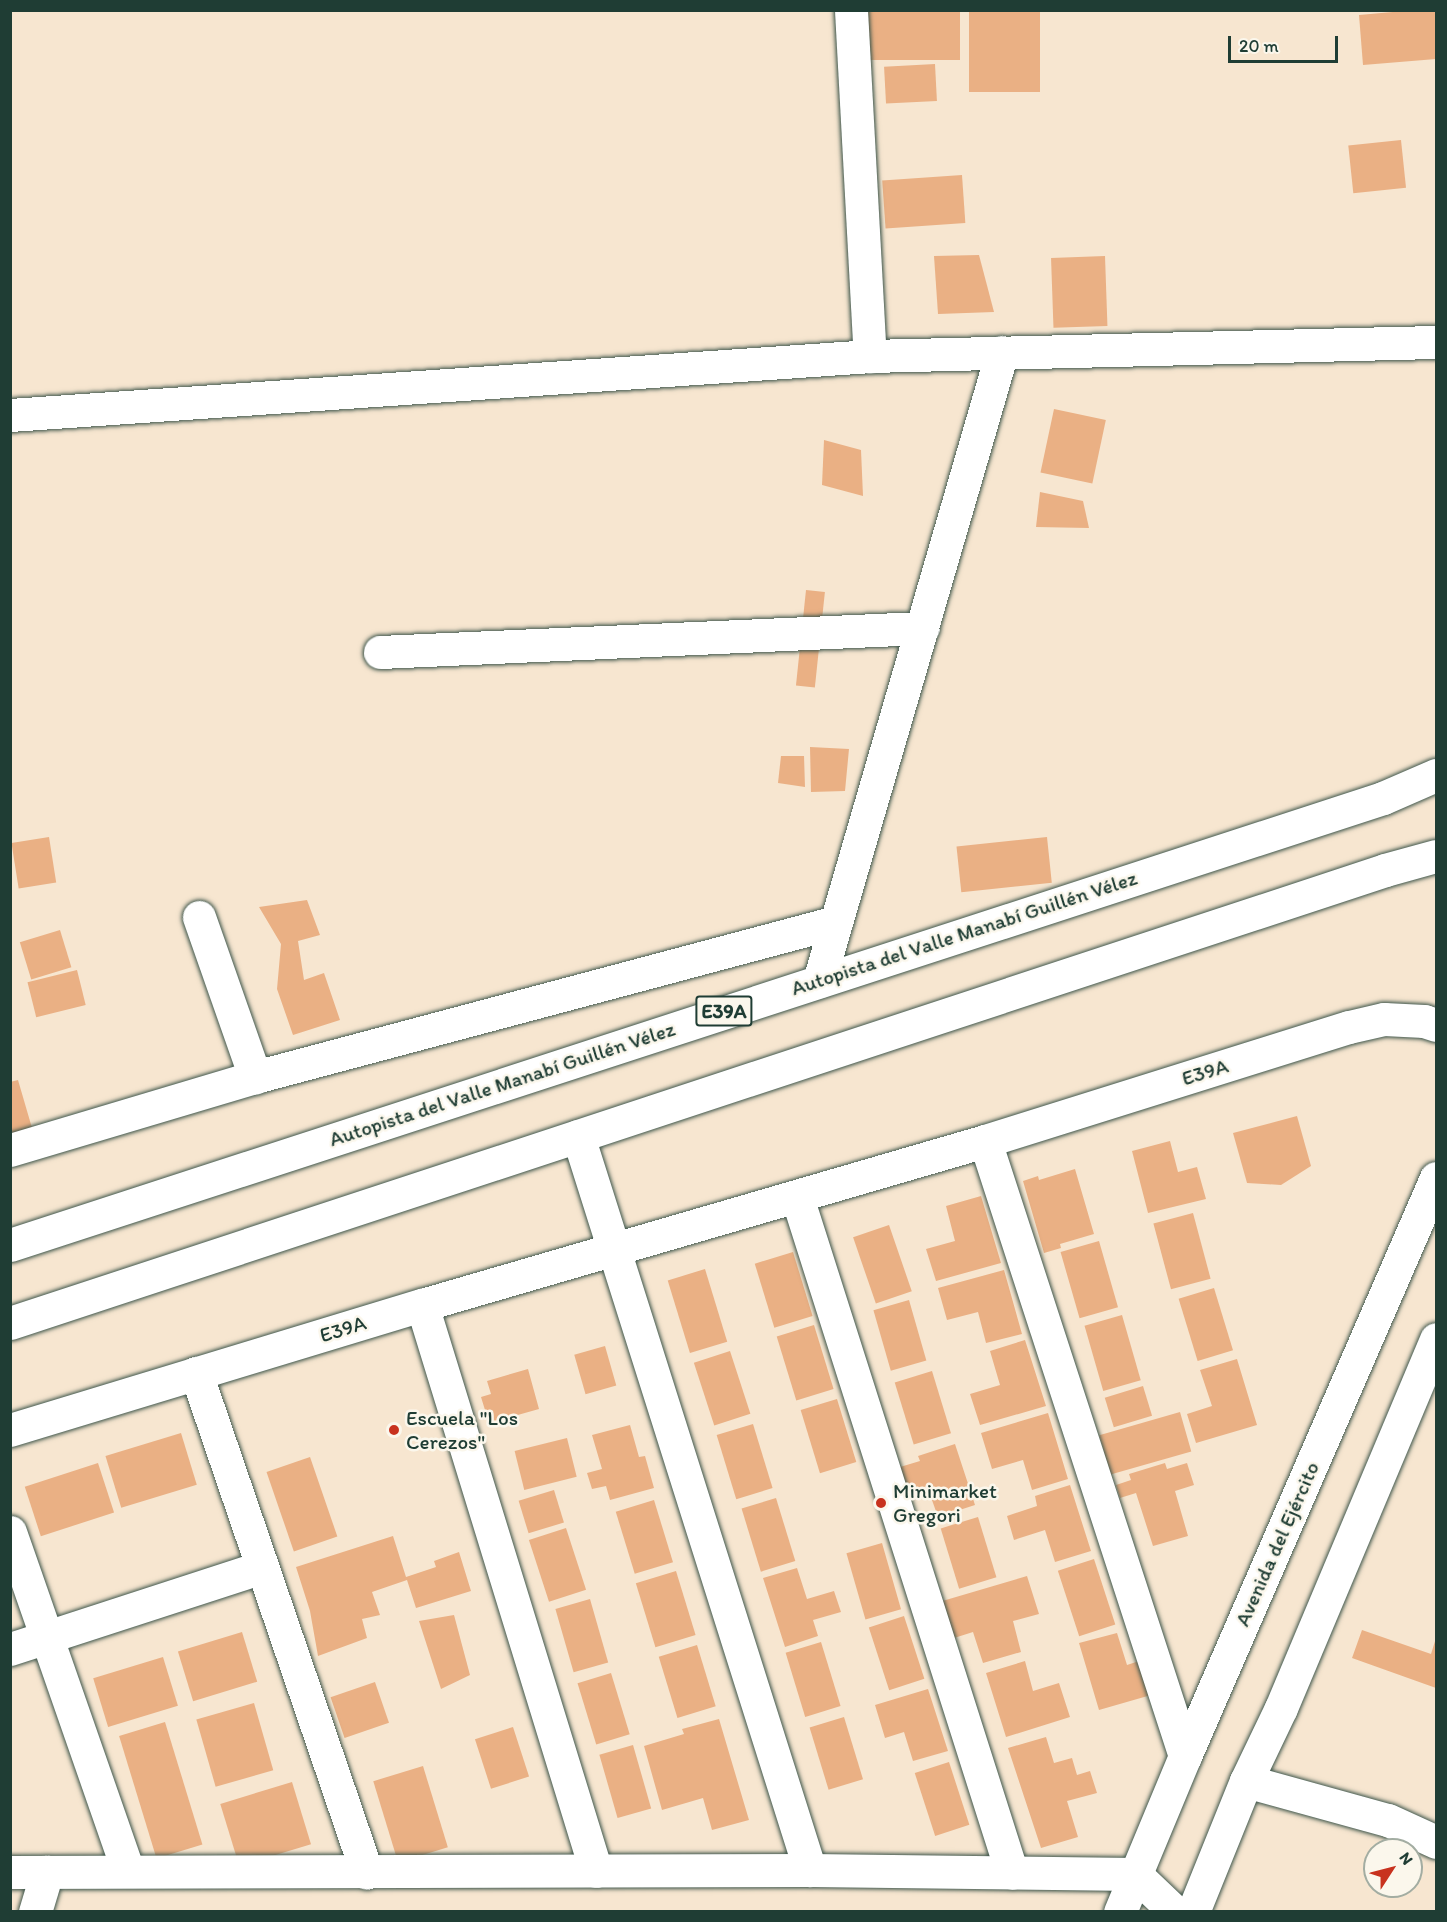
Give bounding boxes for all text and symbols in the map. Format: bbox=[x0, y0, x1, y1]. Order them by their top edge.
scale bar bbox=[1231, 24, 1340, 62]
text: 20 m bbox=[1239, 35, 1279, 57]
street label: Autopista del Valle Manabí Guillén Vélez bbox=[788, 865, 1140, 1001]
road number: E39A bbox=[694, 994, 754, 1028]
street label: Autopista del Valle Manabí Guillén Vélez bbox=[326, 1016, 678, 1152]
street label: E39A bbox=[1179, 1053, 1231, 1091]
street label: E39A bbox=[317, 1310, 369, 1348]
place label: Escuela "Los Cerezos" bbox=[406, 1405, 518, 1455]
marker: Escuela "Los Cerezos" bbox=[387, 1423, 401, 1437]
street label: Avenida del Ejército bbox=[1229, 1458, 1325, 1630]
place label: Minimarket Gregori bbox=[893, 1478, 997, 1528]
marker: Minimarket Gregori bbox=[874, 1496, 888, 1510]
north arrow bbox=[1363, 1838, 1423, 1898]
text: N bbox=[1395, 1848, 1417, 1868]

